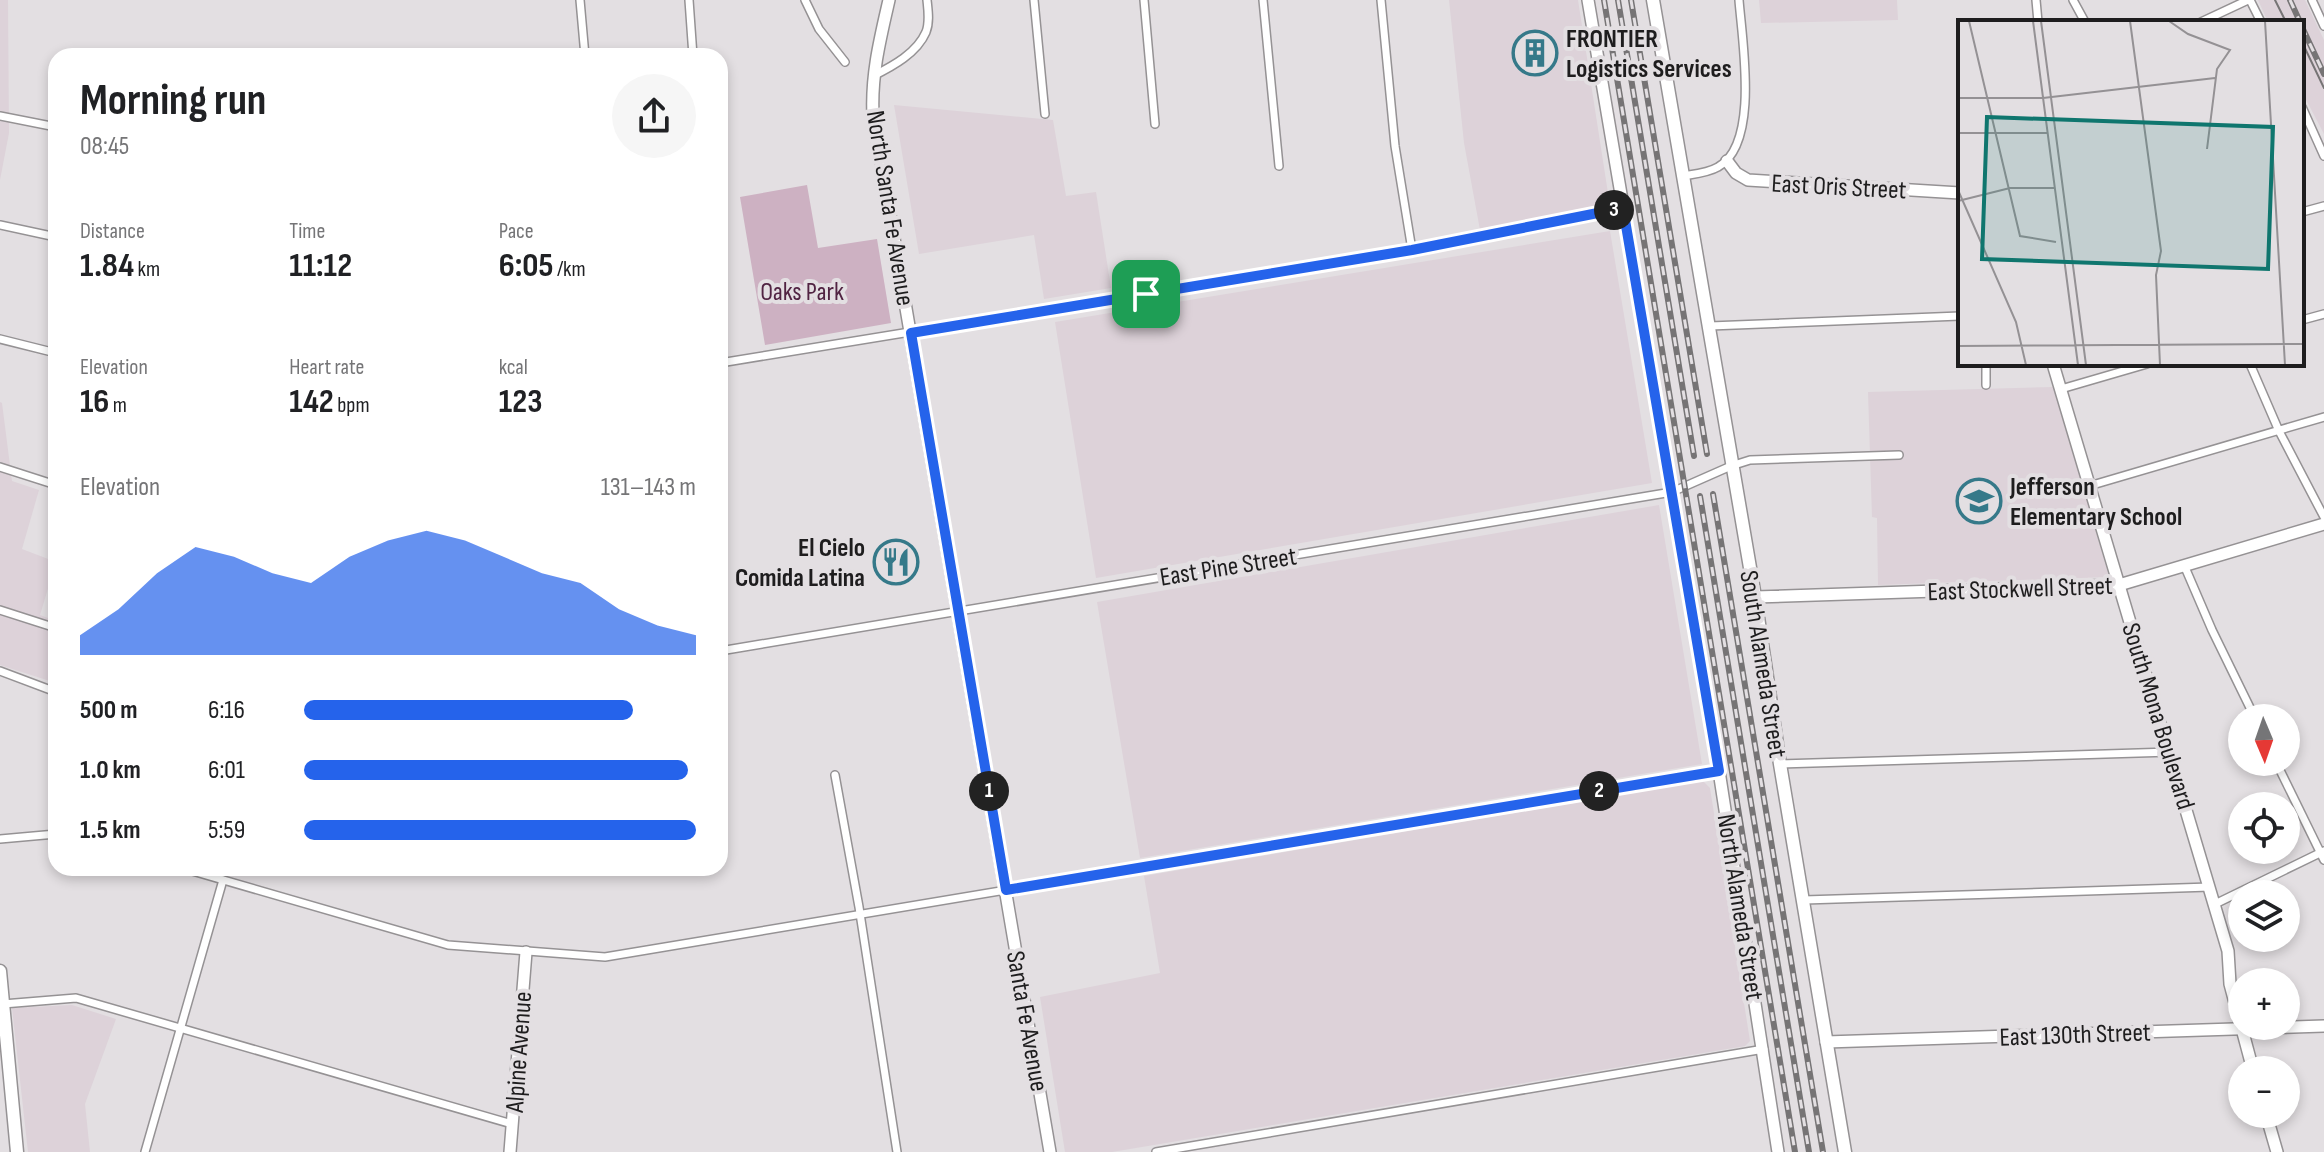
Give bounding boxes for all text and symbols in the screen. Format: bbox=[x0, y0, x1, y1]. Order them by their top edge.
inset map bbox=[1958, 20, 2304, 366]
place label: FRONTIER Logistics Services bbox=[1566, 24, 1732, 85]
building icon: FRONTIER Logistics Services bbox=[1511, 29, 1559, 77]
text: Morning run bbox=[80, 74, 266, 127]
button: share bbox=[612, 74, 696, 158]
street label: North Santa Fe Avenue bbox=[859, 108, 920, 308]
text: 08:45 bbox=[80, 131, 129, 162]
street label: East Oris Street bbox=[1771, 168, 1907, 207]
pin: 3 bbox=[1594, 190, 1634, 230]
text: 3 bbox=[1609, 196, 1619, 223]
text: Distance bbox=[80, 218, 145, 245]
text: Time bbox=[289, 218, 325, 245]
text: Pace bbox=[499, 218, 534, 245]
text: 1.84 bbox=[80, 245, 134, 286]
text: 11:12 bbox=[289, 245, 352, 286]
text: 6:05 bbox=[499, 245, 553, 286]
text: km bbox=[134, 256, 160, 283]
text: /km bbox=[553, 256, 586, 283]
pin bbox=[1112, 260, 1180, 328]
icon: arrive bbox=[1124, 272, 1168, 316]
park label: Oaks Park bbox=[760, 277, 844, 308]
text: Elevation bbox=[80, 354, 148, 381]
text: Heart rate bbox=[289, 354, 364, 381]
text: kcal bbox=[499, 354, 528, 381]
text: 16 bbox=[80, 381, 109, 422]
text: 142 bbox=[289, 381, 334, 422]
text: 123 bbox=[499, 381, 543, 422]
text: m bbox=[109, 392, 127, 419]
text: bpm bbox=[334, 392, 370, 419]
text: Elevation bbox=[80, 472, 160, 503]
text: 131–143 m bbox=[601, 472, 696, 503]
place label: Jefferson Elementary School bbox=[2009, 472, 2182, 533]
school or university icon: Jefferson Elementary School bbox=[1955, 477, 2003, 525]
place label: El Cielo Comida Latina bbox=[735, 533, 865, 594]
restaurant icon: El Cielo Comida Latina bbox=[872, 538, 920, 586]
street label: East Pine Street bbox=[1158, 541, 1299, 594]
street label: South Alameda Street bbox=[1732, 568, 1793, 760]
street label: East Stockwell Street bbox=[1927, 571, 2113, 608]
street label: South Mona Boulevard bbox=[2114, 619, 2201, 813]
text: 500 m bbox=[80, 695, 137, 726]
text: 6:16 bbox=[208, 695, 245, 726]
north arrow bbox=[2228, 704, 2300, 776]
map controls bbox=[2228, 704, 2300, 1128]
text: 1.0 km bbox=[80, 755, 141, 786]
text: 6:01 bbox=[208, 755, 245, 786]
pin: 1 bbox=[969, 771, 1009, 811]
pin: 2 bbox=[1579, 771, 1619, 811]
text: 1 bbox=[985, 777, 993, 804]
text: 2 bbox=[1594, 777, 1604, 804]
button: locate bbox=[2228, 792, 2300, 864]
street label: North Alameda Street bbox=[1709, 812, 1770, 1003]
text: 1.5 km bbox=[80, 815, 140, 846]
text: 5:59 bbox=[208, 815, 245, 846]
button: layers bbox=[2228, 880, 2300, 952]
street label: Santa Fe Avenue bbox=[999, 949, 1054, 1094]
button: + bbox=[2228, 968, 2300, 1040]
street label: Alpine Avenue bbox=[500, 991, 539, 1115]
street label: East 130th Street bbox=[1999, 1017, 2151, 1054]
button: − bbox=[2228, 1056, 2300, 1128]

